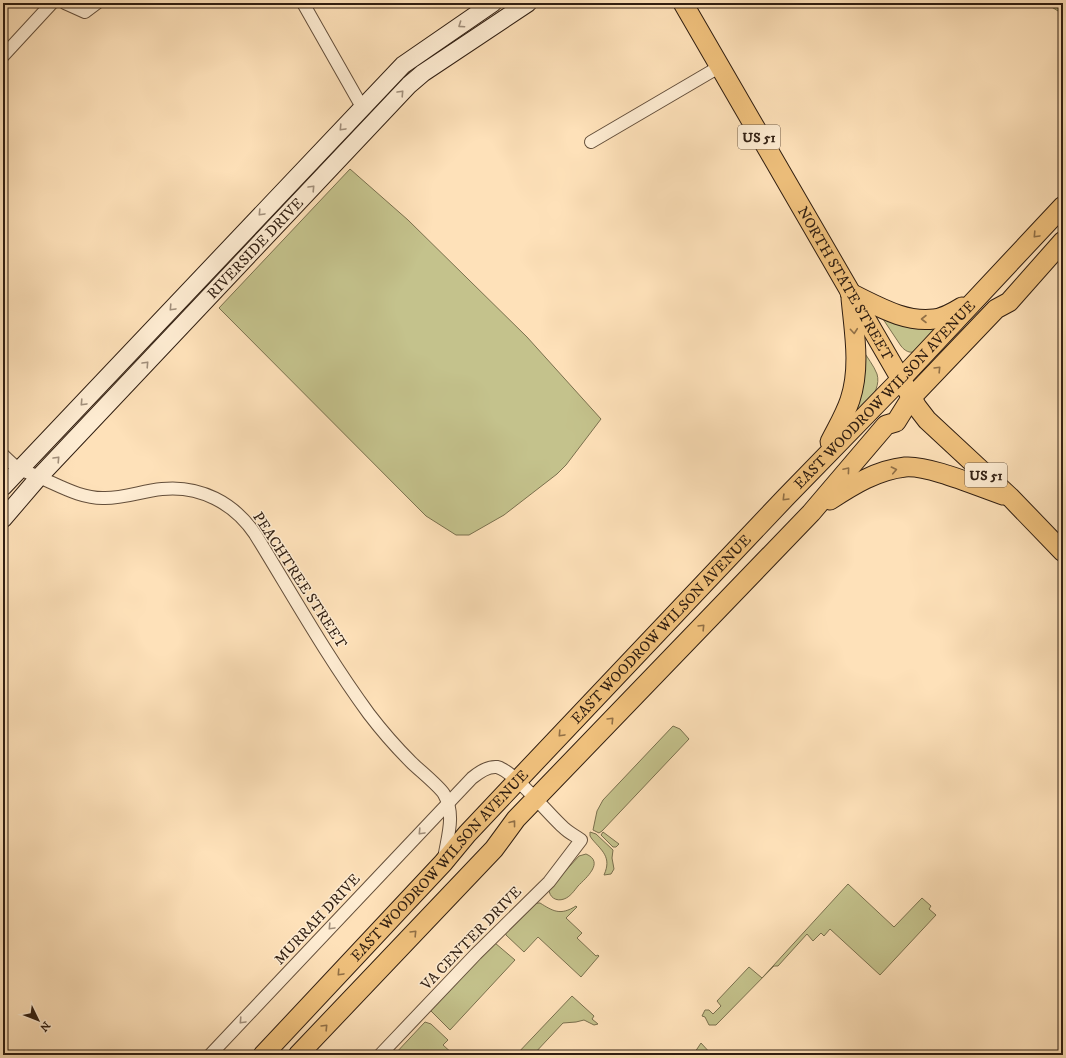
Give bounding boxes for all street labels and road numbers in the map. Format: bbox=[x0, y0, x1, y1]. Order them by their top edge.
road number: US 51 bbox=[738, 125, 780, 149]
street label: RIVERSIDE DRIVE bbox=[203, 194, 308, 303]
street label: NORTH STATE STREET bbox=[793, 203, 897, 365]
street label: EAST WOODROW WILSON AVENUE bbox=[790, 296, 980, 493]
road number: US 51 bbox=[965, 463, 1007, 487]
street label: PEACHTREE STREET bbox=[248, 508, 351, 653]
street label: EAST WOODROW WILSON AVENUE bbox=[567, 530, 756, 728]
street label: EAST WOODROW WILSON AVENUE bbox=[347, 766, 533, 966]
street label: MURRAH DRIVE bbox=[270, 869, 365, 969]
street label: VA CENTER DRIVE bbox=[416, 882, 526, 995]

